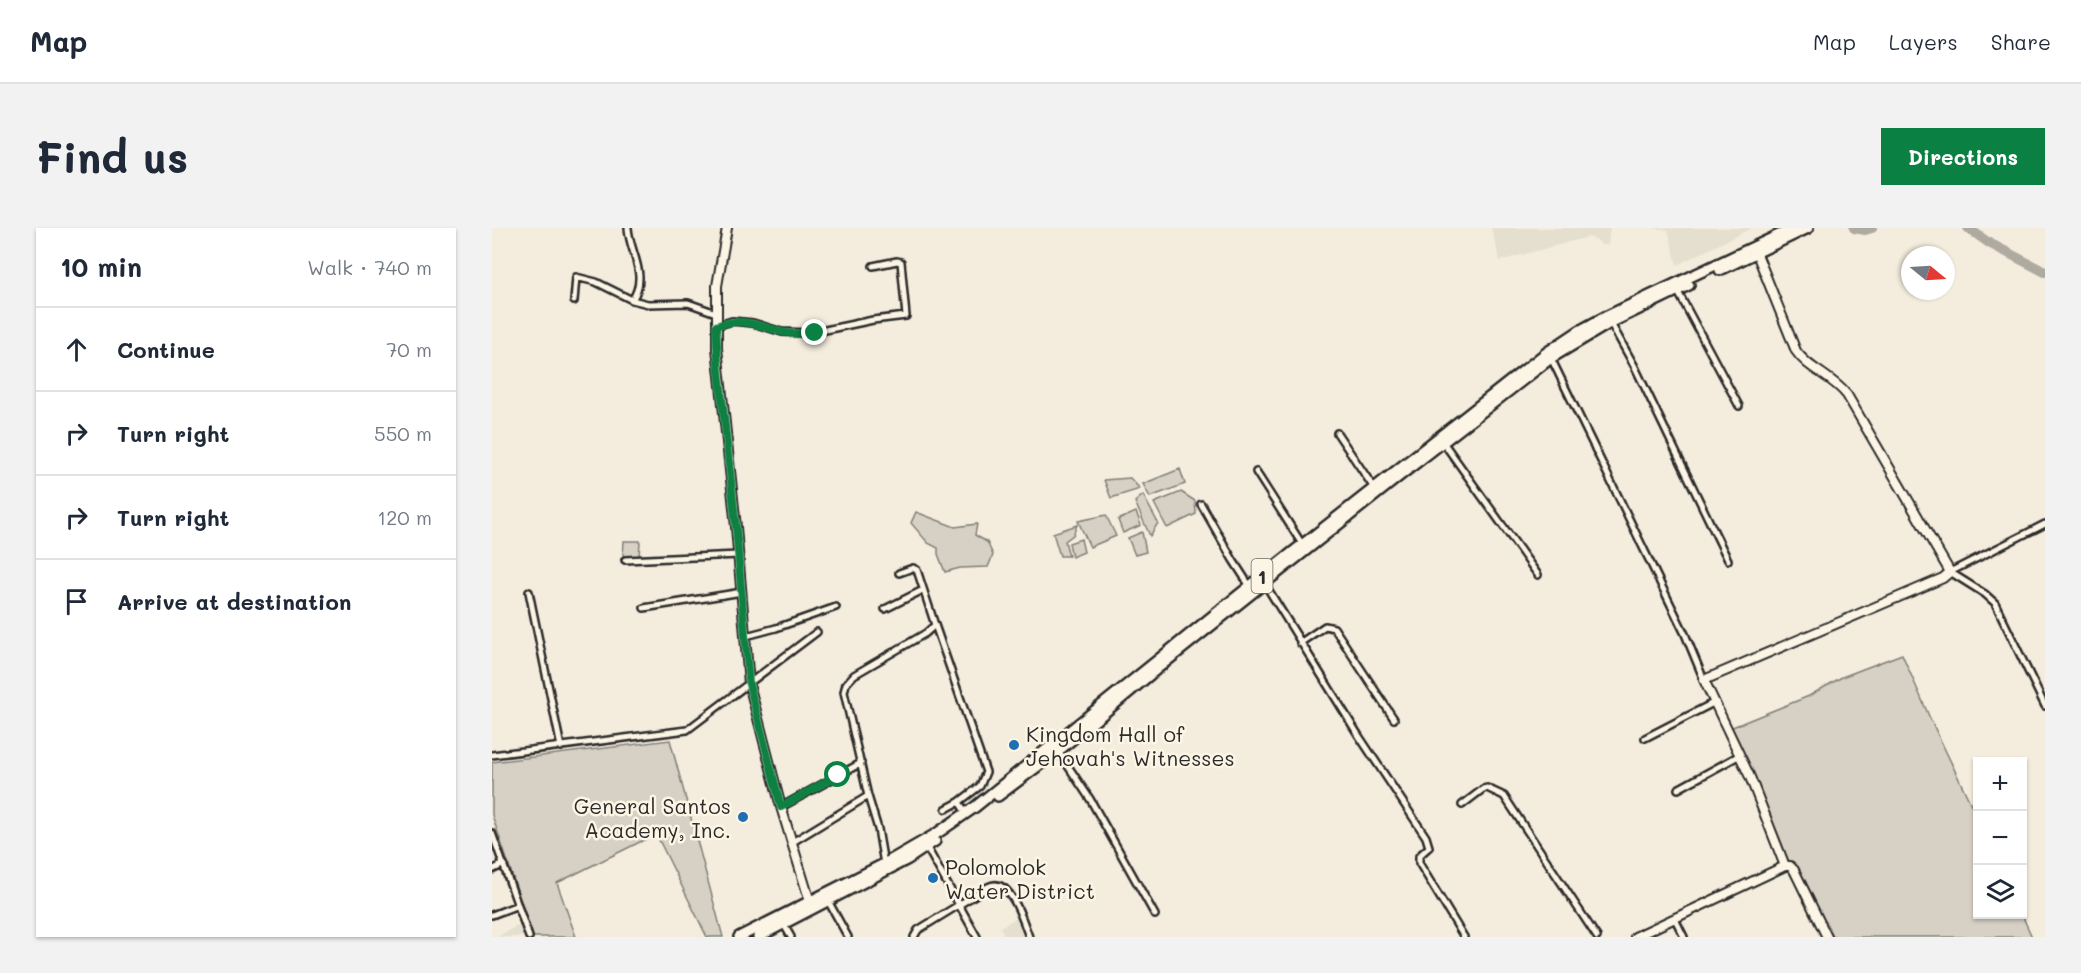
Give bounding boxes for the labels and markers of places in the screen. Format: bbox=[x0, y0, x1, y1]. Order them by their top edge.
place label: Kingdom Hall of Jehovah's Witnesses bbox=[1026, 720, 1235, 771]
marker: Kingdom Hall of Jehovah's Witnesses bbox=[1007, 738, 1021, 752]
place label: General Santos Academy, Inc. bbox=[574, 792, 731, 843]
marker: General Santos Academy, Inc. bbox=[736, 810, 750, 824]
place label: Polomolok Water District bbox=[945, 853, 1095, 904]
marker: Polomolok Water District bbox=[926, 871, 940, 885]

